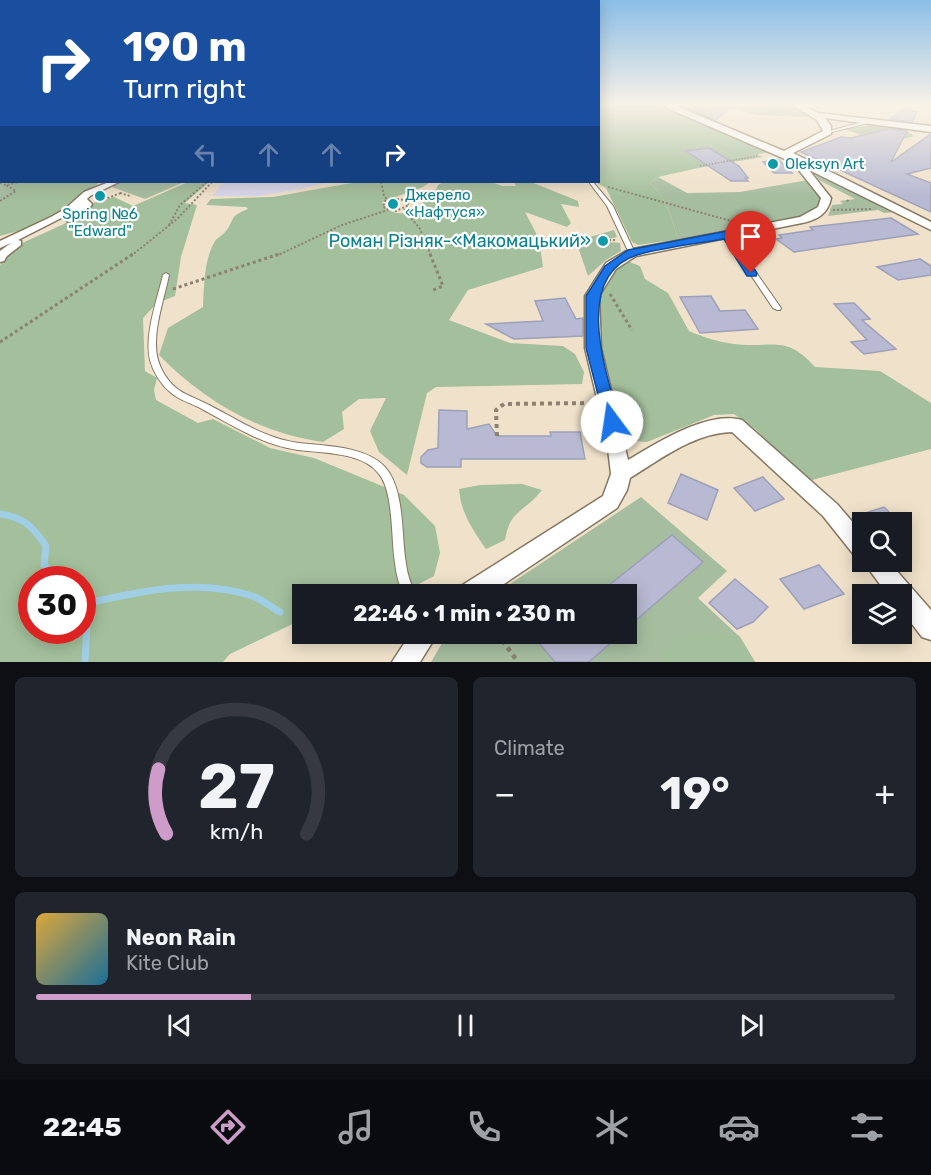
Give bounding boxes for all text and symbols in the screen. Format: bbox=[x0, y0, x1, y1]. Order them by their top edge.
text: 190 m bbox=[123, 22, 247, 72]
icon: right bbox=[24, 24, 102, 102]
text: Turn right bbox=[123, 73, 246, 105]
icon: left bbox=[189, 138, 222, 171]
icon: ahead bbox=[252, 138, 285, 171]
icon: ahead bbox=[315, 138, 348, 171]
icon: right bbox=[378, 138, 411, 171]
place label: Oleksyn Art bbox=[785, 155, 865, 173]
marker: Oleksyn Art bbox=[766, 157, 780, 171]
place label: Джерело «Нафтуся» bbox=[405, 186, 485, 221]
marker: Spring №6 "Edward" bbox=[93, 189, 107, 203]
marker: Джерело «Нафтуся» bbox=[386, 197, 400, 211]
place label: Spring №6 "Edward" bbox=[62, 205, 138, 240]
pin bbox=[725, 211, 776, 273]
icon: arrive bbox=[734, 220, 767, 253]
place label: Роман Різняк-«Макомацький» bbox=[328, 230, 591, 252]
marker: Роман Різняк-«Макомацький» bbox=[596, 234, 610, 248]
position arrow bbox=[580, 390, 644, 454]
map controls bbox=[852, 512, 912, 644]
button: search bbox=[852, 512, 912, 572]
speed limit sign: 30 bbox=[18, 566, 96, 644]
button: layers bbox=[852, 584, 912, 644]
text: 22:46 · 1 min · 230 m bbox=[353, 600, 576, 627]
text: Climate bbox=[494, 736, 565, 760]
text: 27 bbox=[198, 750, 275, 824]
text: 19° bbox=[660, 767, 730, 820]
text: − bbox=[494, 774, 515, 813]
text: + bbox=[874, 774, 895, 813]
text: km/h bbox=[210, 819, 263, 844]
text: Neon Rain bbox=[126, 924, 236, 951]
text: Kite Club bbox=[126, 951, 209, 975]
icon: previous bbox=[163, 1009, 196, 1042]
icon: pause bbox=[449, 1009, 482, 1042]
icon: next bbox=[735, 1009, 768, 1042]
icon: directions bbox=[207, 1106, 249, 1148]
icon: music bbox=[335, 1106, 377, 1148]
icon: phone bbox=[463, 1106, 505, 1148]
icon: climate bbox=[591, 1106, 633, 1148]
icon: car bbox=[718, 1106, 760, 1148]
icon: filters bbox=[846, 1106, 888, 1148]
text: 22:45 bbox=[43, 1111, 122, 1143]

